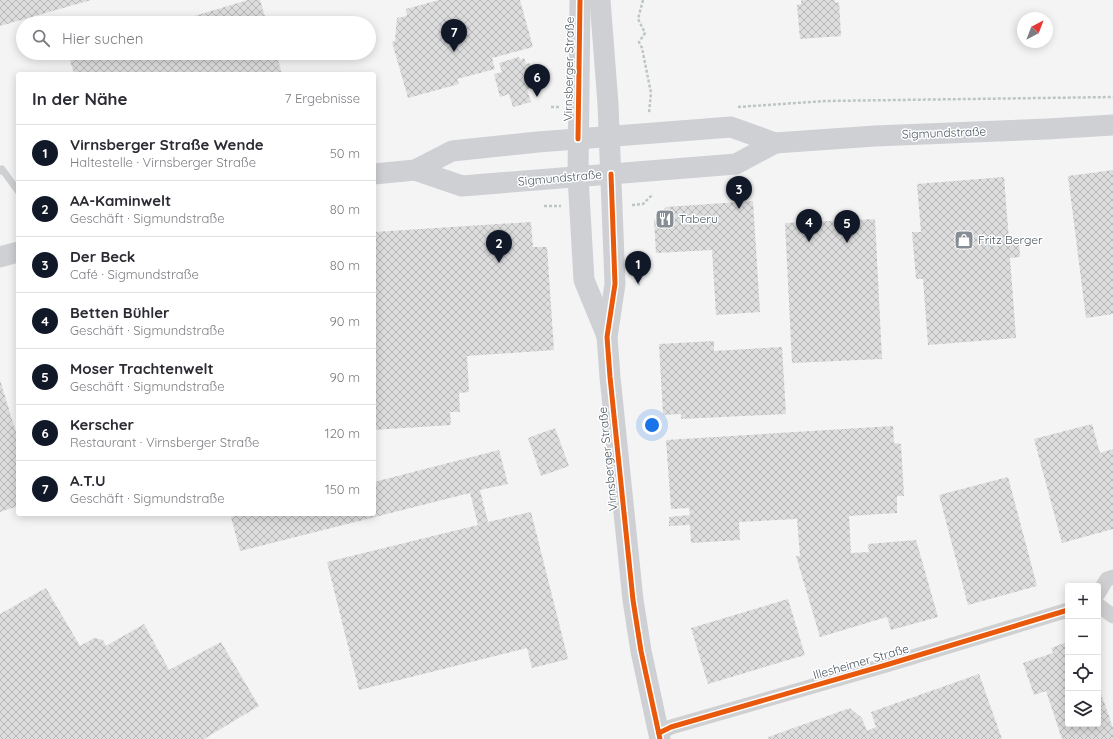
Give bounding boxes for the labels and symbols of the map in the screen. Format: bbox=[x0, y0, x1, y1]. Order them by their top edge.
north arrow bbox=[1017, 12, 1053, 48]
street label: Virnsberger Straße bbox=[560, 16, 577, 121]
pin: 7 bbox=[441, 19, 467, 52]
pin: 6 bbox=[524, 64, 550, 97]
street label: Sigmundstraße bbox=[902, 124, 987, 141]
street label: Sigmundstraße bbox=[517, 166, 603, 189]
pin: 3 bbox=[726, 176, 752, 209]
restaurant icon: Taberu bbox=[654, 208, 676, 230]
pin: 4 bbox=[796, 209, 822, 242]
pin: 5 bbox=[834, 210, 860, 243]
place label: Taberu bbox=[679, 211, 718, 226]
shop icon: Fritz Berger bbox=[953, 229, 975, 251]
pin: 2 bbox=[486, 230, 512, 263]
place label: Fritz Berger bbox=[978, 232, 1043, 247]
pin: 1 bbox=[625, 251, 651, 284]
street label: Virnsberger Straße bbox=[595, 406, 620, 512]
your location bbox=[642, 415, 662, 435]
street label: Illesheimer Straße bbox=[811, 641, 911, 682]

